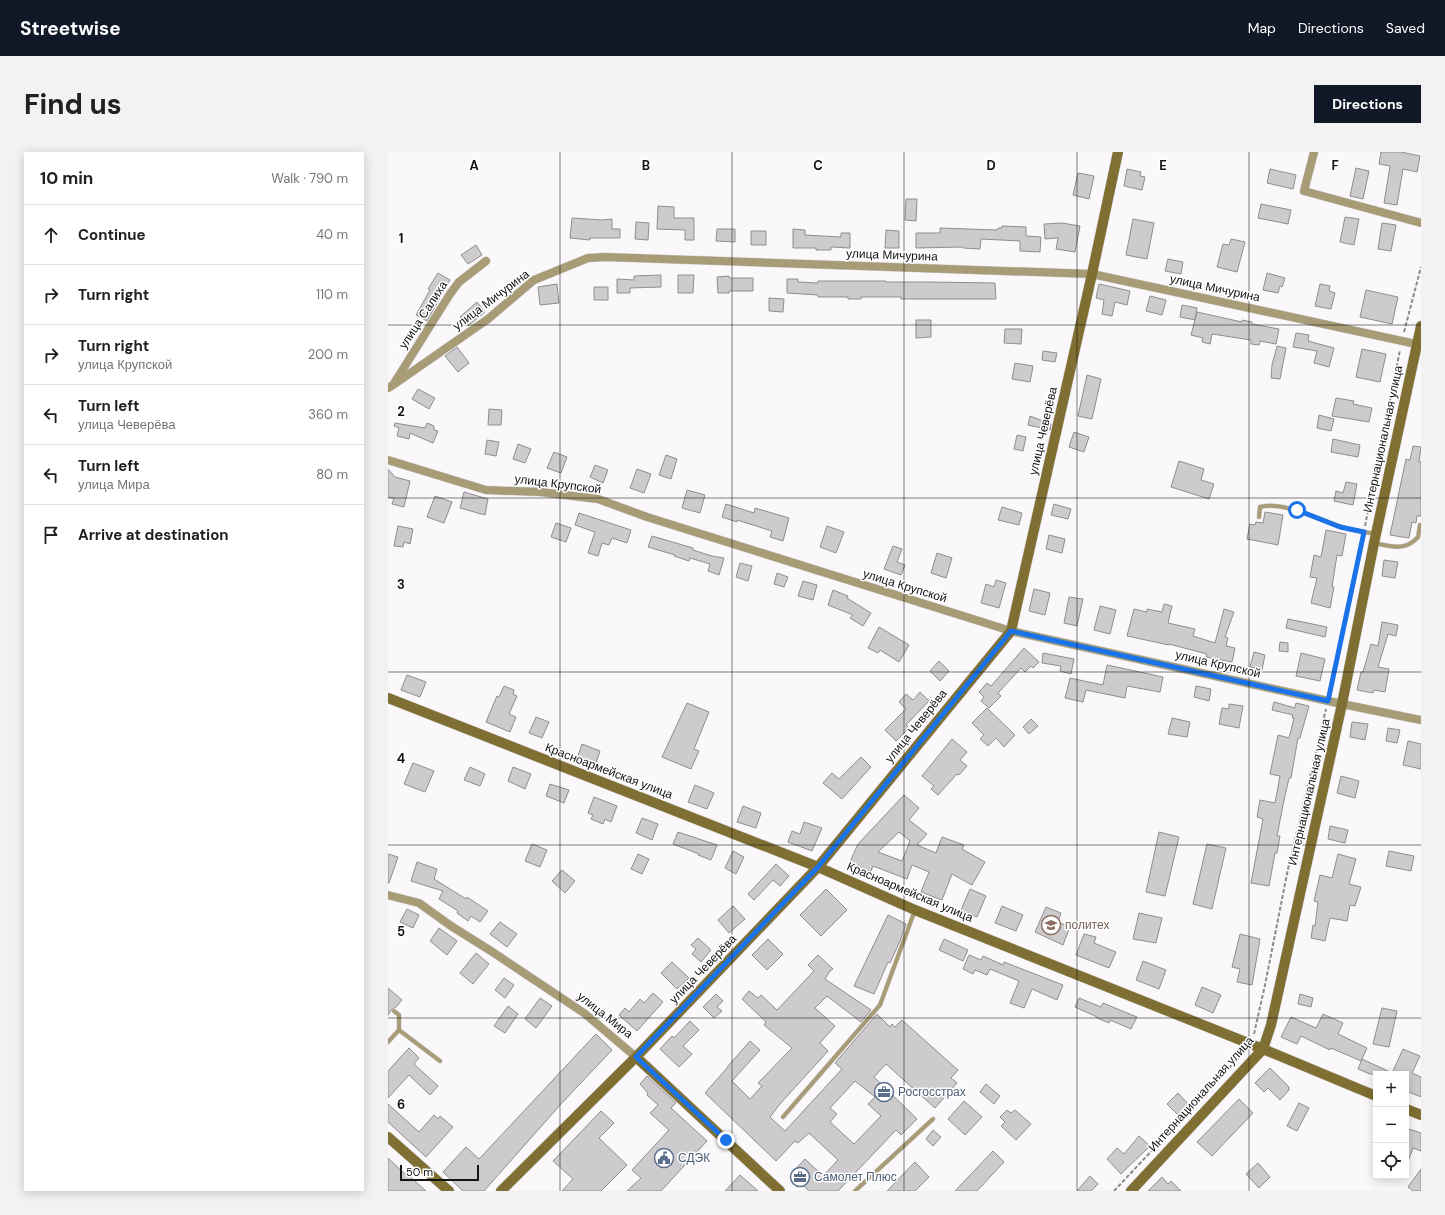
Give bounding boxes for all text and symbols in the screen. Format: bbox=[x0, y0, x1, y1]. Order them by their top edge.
text: Streetwise bbox=[20, 16, 121, 41]
text: Map bbox=[1248, 19, 1276, 37]
text: Directions bbox=[1298, 19, 1364, 37]
text: Saved bbox=[1386, 19, 1425, 37]
button: Directions bbox=[1314, 85, 1421, 123]
text: Find us bbox=[24, 86, 122, 123]
text: A bbox=[469, 157, 479, 174]
text: B bbox=[642, 157, 650, 174]
text: C bbox=[813, 157, 823, 174]
text: D bbox=[986, 157, 996, 174]
text: E bbox=[1159, 157, 1167, 174]
text: F bbox=[1331, 157, 1339, 174]
text: 10 min bbox=[40, 167, 93, 189]
text: Walk · 790 m bbox=[271, 170, 348, 187]
icon: ahead bbox=[40, 224, 62, 246]
text: Continue bbox=[78, 225, 146, 245]
text: 40 m bbox=[316, 226, 348, 243]
text: 1 bbox=[399, 230, 403, 247]
street label: улица Мичурина bbox=[846, 245, 938, 265]
street label: улица Мичурина bbox=[450, 266, 533, 334]
street label: улица Мичурина bbox=[1168, 271, 1262, 305]
street label: улица Салиха bbox=[395, 278, 451, 352]
icon: right bbox=[40, 284, 62, 306]
text: Turn right bbox=[78, 285, 149, 305]
text: 110 m bbox=[316, 286, 348, 303]
text: Turn right bbox=[78, 336, 149, 356]
icon: right bbox=[40, 344, 62, 366]
text: 200 m bbox=[308, 346, 348, 363]
text: улица Крупской bbox=[78, 356, 172, 373]
street label: Интернациональная улица bbox=[1360, 364, 1406, 514]
street label: улица Чеверёва bbox=[1025, 385, 1061, 477]
text: Turn left bbox=[78, 396, 139, 416]
text: 2 bbox=[397, 403, 405, 420]
icon: left bbox=[40, 404, 62, 426]
text: 360 m bbox=[308, 406, 348, 423]
text: улица Чеверёва bbox=[78, 416, 176, 433]
text: Turn left bbox=[78, 456, 139, 476]
icon: left bbox=[40, 464, 62, 486]
text: 80 m bbox=[316, 466, 348, 483]
street label: улица Крупской bbox=[514, 471, 602, 497]
text: улица Мира bbox=[78, 476, 150, 493]
route start bbox=[1288, 501, 1306, 519]
icon: arrive bbox=[40, 524, 62, 546]
text: Arrive at destination bbox=[78, 525, 229, 545]
street label: улица Крупской bbox=[861, 566, 949, 606]
text: 3 bbox=[397, 576, 405, 593]
street label: улица Крупской bbox=[1174, 646, 1262, 682]
street label: улица Чеверёва bbox=[881, 686, 951, 766]
street label: Интернациональная улица bbox=[1284, 717, 1334, 867]
street label: Красноармейская улица bbox=[543, 739, 675, 803]
text: 4 bbox=[397, 750, 405, 767]
street label: Красноармейская улица bbox=[845, 858, 976, 926]
school or university icon: политех bbox=[1040, 914, 1062, 936]
place label: политех bbox=[1065, 917, 1109, 933]
text: 5 bbox=[397, 923, 405, 940]
street label: улица Чеверёва bbox=[666, 931, 740, 1007]
street label: улица Мира bbox=[574, 988, 636, 1042]
street label: Интернациональная улица bbox=[1145, 1033, 1257, 1155]
map controls bbox=[1373, 1071, 1409, 1179]
button: + bbox=[1373, 1071, 1409, 1107]
office icon: Росгосстрах bbox=[873, 1081, 895, 1103]
place label: Росгосстрах bbox=[898, 1084, 966, 1100]
text: 6 bbox=[397, 1096, 405, 1113]
button: − bbox=[1373, 1107, 1409, 1143]
route end bbox=[717, 1131, 735, 1149]
button: locate bbox=[1373, 1143, 1409, 1179]
public building icon: СДЭК bbox=[653, 1147, 675, 1169]
place label: СДЭК bbox=[678, 1150, 710, 1166]
scale bar bbox=[400, 1163, 479, 1182]
text: 50 m bbox=[406, 1165, 433, 1179]
office icon: Самолет Плюс bbox=[789, 1166, 811, 1188]
place label: Самолет Плюс bbox=[814, 1169, 897, 1185]

